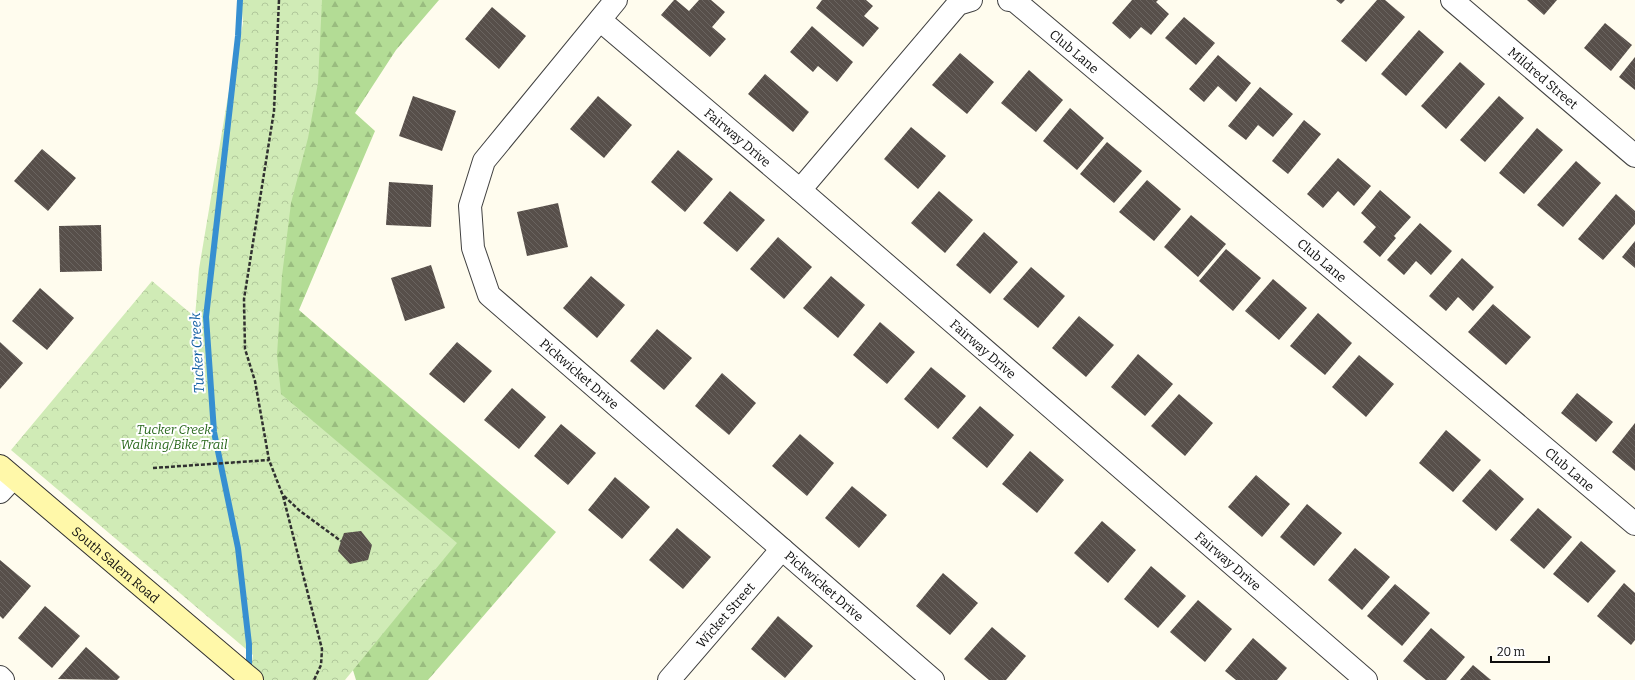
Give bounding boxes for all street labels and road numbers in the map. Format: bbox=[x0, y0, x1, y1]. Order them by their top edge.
street label: Club Lane bbox=[1047, 27, 1102, 77]
street label: Mildred Street bbox=[1505, 44, 1581, 112]
street label: Fairway Drive bbox=[701, 105, 774, 170]
street label: Club Lane bbox=[1294, 236, 1349, 285]
street label: Fairway Drive bbox=[947, 317, 1019, 382]
street label: Pickwicket Drive bbox=[537, 336, 622, 412]
street label: Club Lane bbox=[1542, 445, 1597, 494]
street label: South Salem Road bbox=[69, 524, 162, 606]
street label: Fairway Drive bbox=[1192, 529, 1264, 594]
street label: Pickwicket Drive bbox=[782, 548, 866, 624]
street label: Wicket Street bbox=[693, 579, 758, 651]

